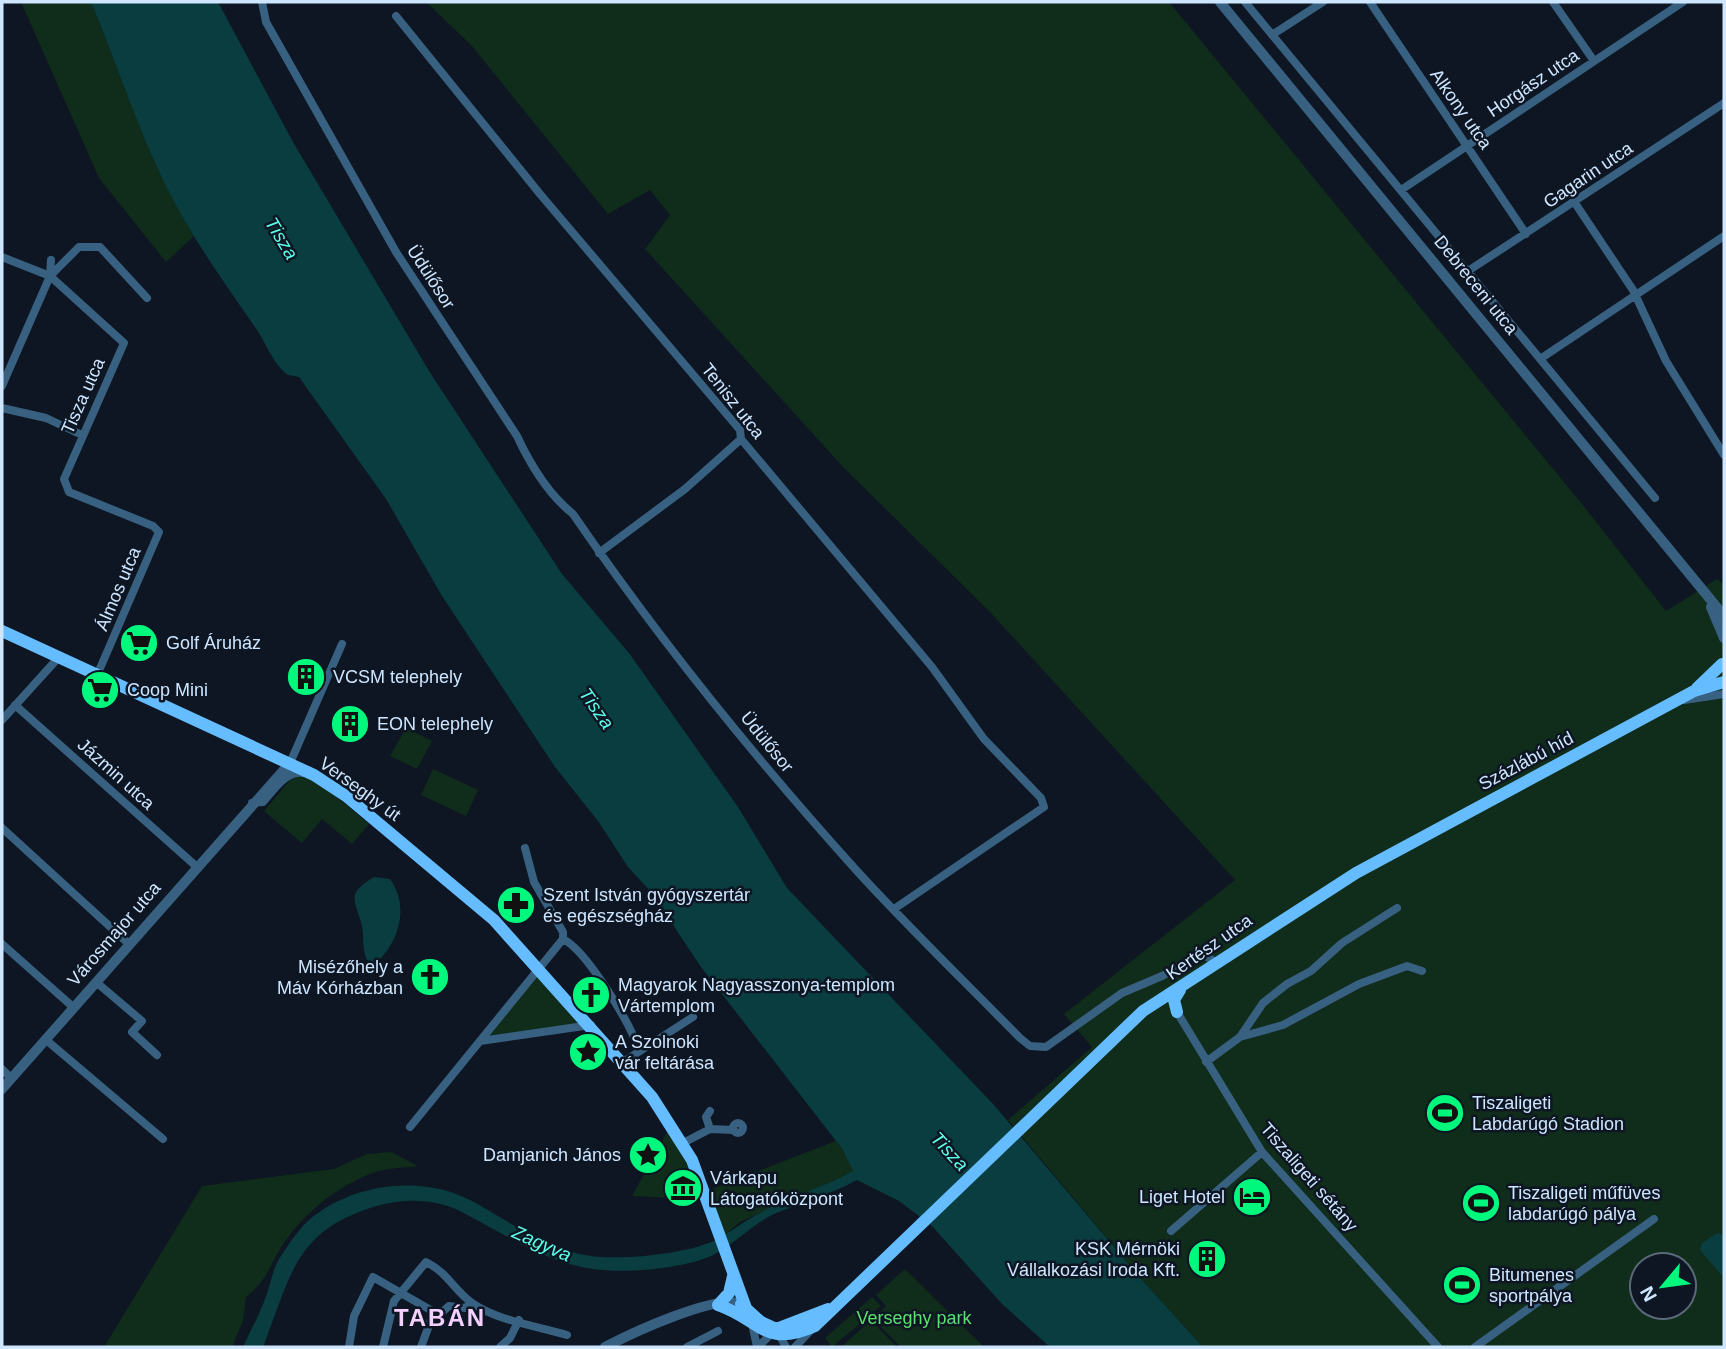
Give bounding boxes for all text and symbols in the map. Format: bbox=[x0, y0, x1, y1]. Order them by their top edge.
street label: Horgász utca bbox=[1483, 45, 1583, 121]
street label: Alkony utca bbox=[1426, 65, 1496, 154]
street label: Gagarin utca bbox=[1540, 137, 1637, 212]
water label: Tisza bbox=[261, 213, 302, 263]
street label: Debreceni utca bbox=[1430, 232, 1522, 339]
street label: Üdülősor bbox=[403, 241, 459, 313]
street label: Tisza utca bbox=[57, 354, 109, 437]
street label: Tenisz utca bbox=[697, 359, 769, 443]
street label: Álmos utca bbox=[91, 543, 145, 634]
supermarket icon: Golf Áruház bbox=[118, 622, 160, 664]
place label: Golf Áruház bbox=[166, 633, 261, 653]
building icon: VCSM telephely bbox=[285, 656, 327, 698]
place label: VCSM telephely bbox=[333, 667, 462, 687]
supermarket icon: Coop Mini bbox=[79, 669, 121, 711]
place label: Coop Mini bbox=[127, 680, 208, 700]
water label: Tisza bbox=[575, 684, 618, 733]
building icon: EON telephely bbox=[329, 703, 371, 745]
street label: Üdülősor bbox=[737, 708, 797, 776]
place label: EON telephely bbox=[377, 714, 493, 734]
street label: Százlábú híd bbox=[1475, 728, 1577, 794]
street label: Jázmin utca bbox=[74, 734, 159, 814]
street label: Verseghy út bbox=[316, 753, 404, 825]
street label: Városmajor utca bbox=[63, 877, 165, 990]
pharmacy icon: Szent István gyógyszertár és egészségház bbox=[495, 884, 537, 926]
place label: Szent István gyógyszertár és egészségház bbox=[543, 885, 750, 926]
street label: Kertész utca bbox=[1162, 910, 1257, 984]
church icon: Misézőhely a Máv Kórházban bbox=[409, 956, 451, 998]
place label: Misézőhely a Máv Kórházban bbox=[277, 957, 404, 998]
church icon: Magyarok Nagyasszonya-templom Vártemplom bbox=[570, 974, 612, 1016]
place label: Magyarok Nagyasszonya-templom Vártemplom bbox=[618, 975, 895, 1016]
place icon: A Szolnoki vár feltárása bbox=[567, 1031, 609, 1073]
place label: A Szolnoki vár feltárása bbox=[615, 1032, 715, 1073]
sports icon: Tiszaligeti Labdarúgó Stadion bbox=[1424, 1092, 1466, 1134]
place label: Tiszaligeti Labdarúgó Stadion bbox=[1472, 1093, 1624, 1134]
street label: Tiszaligeti sétány bbox=[1256, 1119, 1362, 1235]
water label: Tisza bbox=[927, 1128, 973, 1175]
place icon: Damjanich János bbox=[627, 1134, 669, 1176]
place label: Damjanich János bbox=[483, 1145, 621, 1165]
museum icon: Várkapu Látogatóközpont bbox=[662, 1167, 704, 1209]
place label: Várkapu Látogatóközpont bbox=[710, 1168, 843, 1209]
hotel icon: Liget Hotel bbox=[1231, 1176, 1273, 1218]
sports icon: Tiszaligeti műfüves labdarúgó pálya bbox=[1460, 1182, 1502, 1224]
place label: Tiszaligeti műfüves labdarúgó pálya bbox=[1508, 1183, 1660, 1224]
place label: Liget Hotel bbox=[1139, 1187, 1225, 1207]
water label: Zagyva bbox=[508, 1221, 575, 1266]
building icon: KSK Mérnöki Vállalkozási Iroda Kft. bbox=[1186, 1238, 1228, 1280]
place label: KSK Mérnöki Vállalkozási Iroda Kft. bbox=[1007, 1239, 1180, 1280]
north arrow bbox=[1628, 1251, 1698, 1321]
sports icon: Bitumenes sportpálya bbox=[1441, 1264, 1483, 1306]
place label: Bitumenes sportpálya bbox=[1489, 1265, 1574, 1306]
text: N bbox=[1636, 1283, 1661, 1305]
district label: TABÁN bbox=[394, 1304, 486, 1331]
park label: Verseghy park bbox=[856, 1308, 973, 1328]

